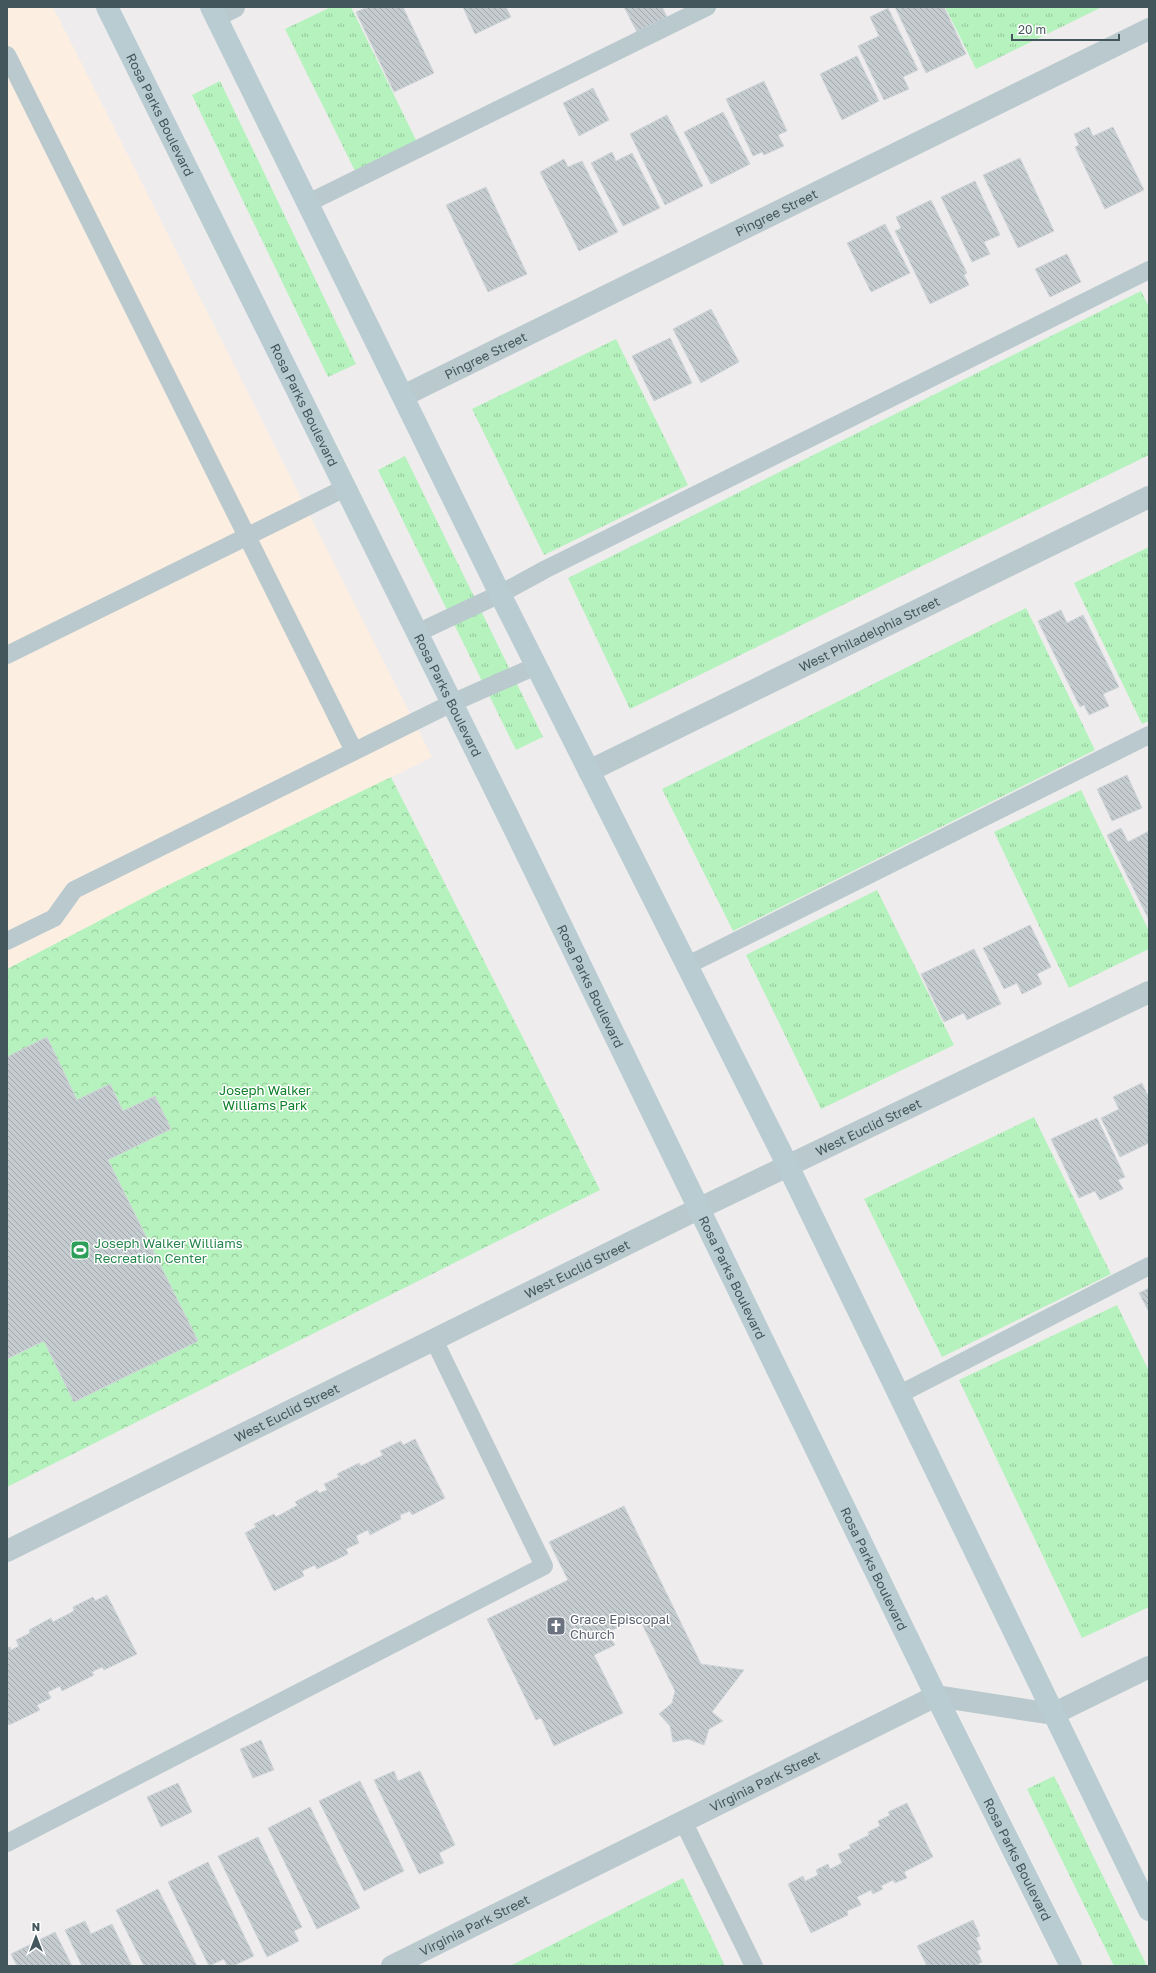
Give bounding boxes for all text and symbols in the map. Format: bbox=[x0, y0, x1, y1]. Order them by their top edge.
scale bar bbox=[1012, 16, 1119, 42]
text: 20 m bbox=[1018, 22, 1046, 37]
street label: Rosa Parks Boulevard bbox=[123, 50, 197, 179]
street label: Pingree Street bbox=[732, 185, 820, 239]
street label: Pingree Street bbox=[442, 328, 529, 382]
street label: Rosa Parks Boulevard bbox=[267, 341, 341, 469]
street label: West Philadelphia Street bbox=[796, 593, 942, 675]
street label: Rosa Parks Boulevard bbox=[411, 631, 485, 759]
street label: Rosa Parks Boulevard bbox=[554, 922, 627, 1050]
park label: Joseph Walker Williams Park bbox=[219, 1082, 311, 1113]
street label: West Euclid Street bbox=[813, 1095, 924, 1159]
street label: Rosa Parks Boulevard bbox=[696, 1213, 769, 1342]
place label: Joseph Walker Williams Recreation Center bbox=[94, 1235, 243, 1266]
street label: West Euclid Street bbox=[522, 1236, 632, 1302]
sports icon: Joseph Walker Williams Recreation Center bbox=[69, 1239, 91, 1261]
street label: West Euclid Street bbox=[231, 1380, 342, 1445]
street label: Rosa Parks Boulevard bbox=[837, 1504, 911, 1633]
place label: Grace Episcopal Church bbox=[570, 1611, 670, 1642]
church icon: Grace Episcopal Church bbox=[545, 1615, 567, 1637]
street label: Virginia Park Street bbox=[707, 1747, 822, 1815]
street label: Rosa Parks Boulevard bbox=[980, 1795, 1055, 1923]
street label: Virginia Park Street bbox=[417, 1891, 532, 1959]
north arrow bbox=[16, 1917, 56, 1957]
text: N bbox=[32, 1920, 40, 1933]

